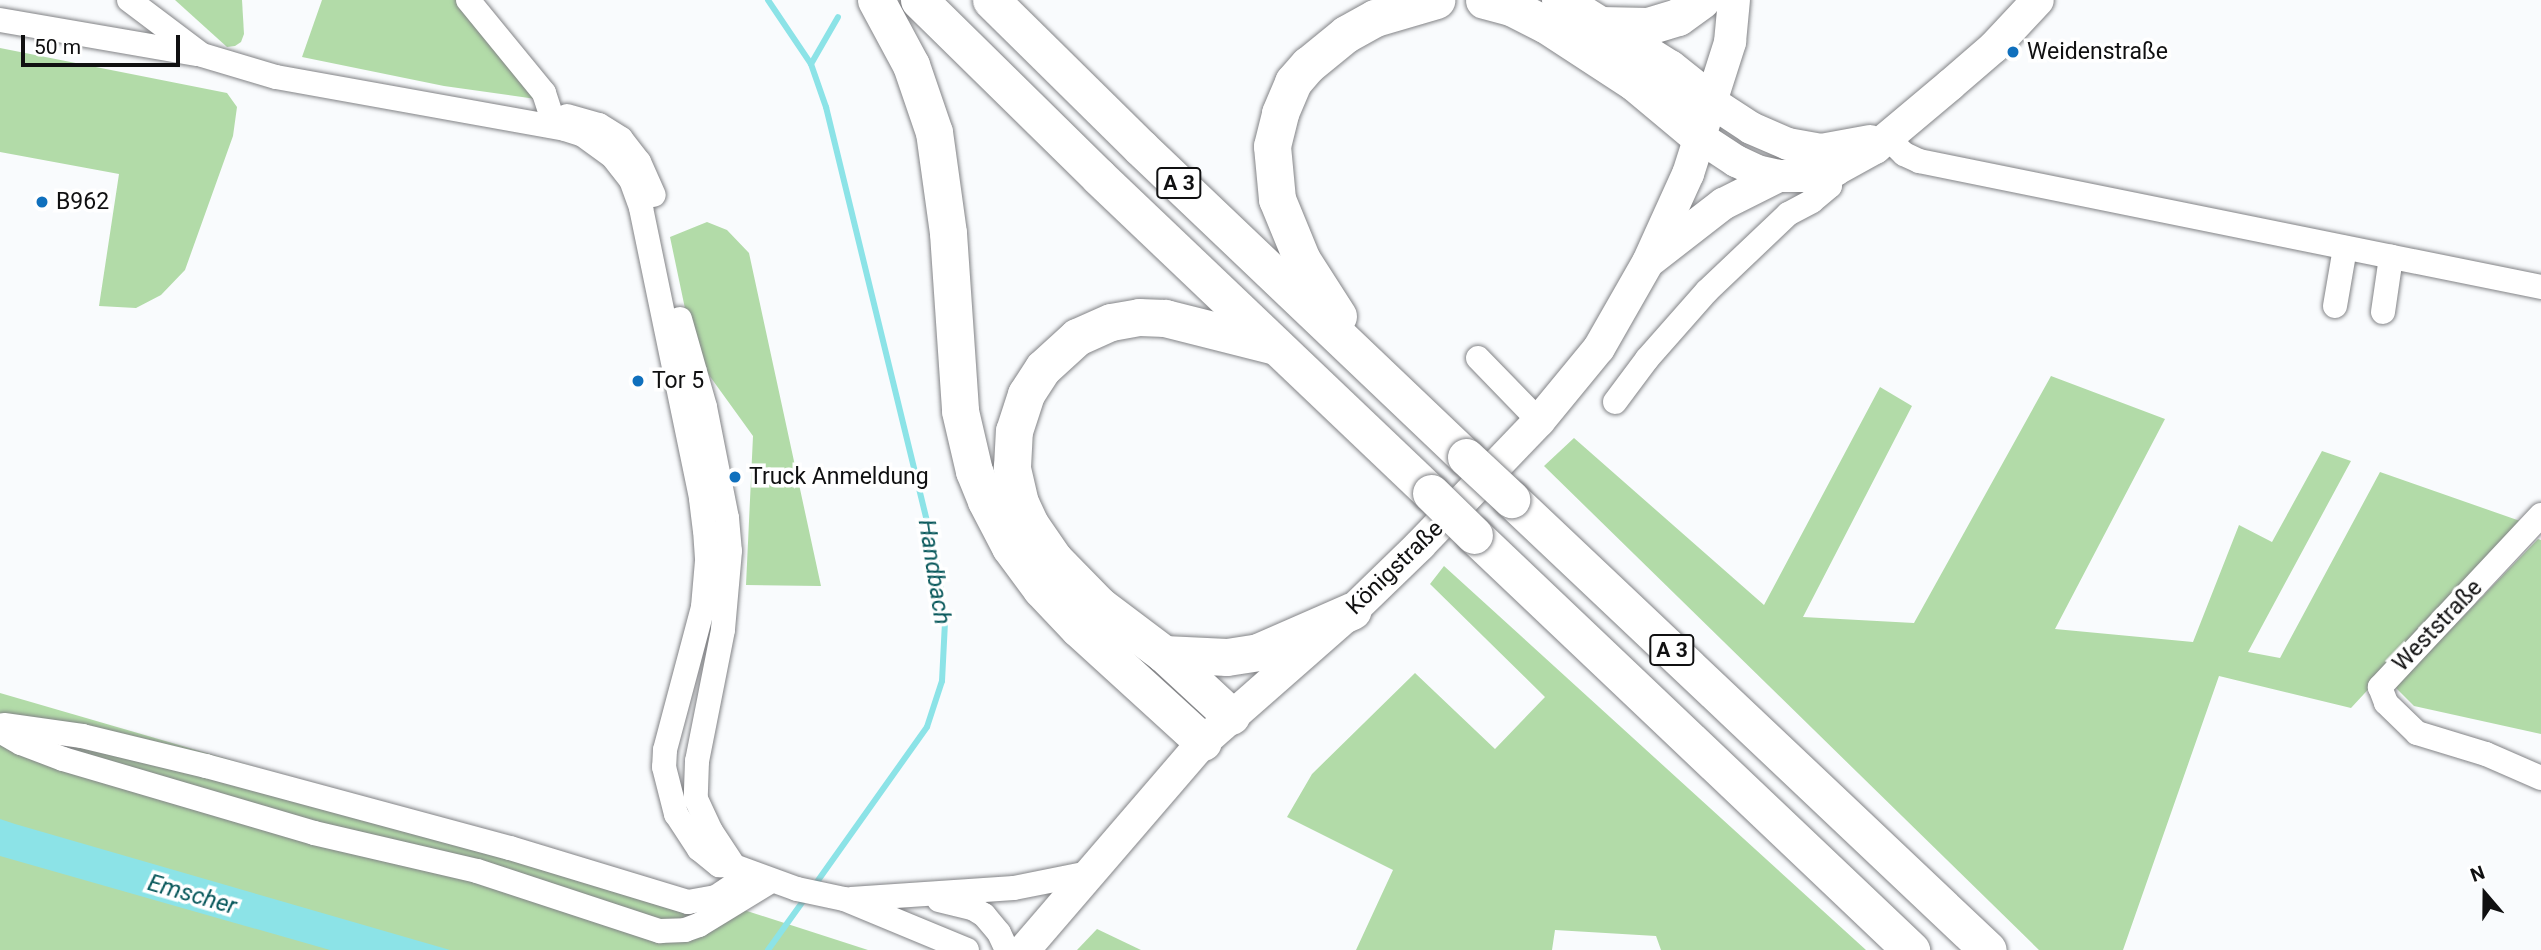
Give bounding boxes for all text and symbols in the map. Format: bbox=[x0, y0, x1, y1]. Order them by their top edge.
scale bar bbox=[24, 21, 184, 65]
text: 50 m bbox=[34, 35, 81, 59]
place label: Weidenstraße bbox=[2027, 38, 2168, 66]
marker: Weidenstraße bbox=[2005, 44, 2021, 60]
road number: A 3 bbox=[1156, 166, 1202, 200]
place label: B962 bbox=[56, 188, 109, 216]
marker: B962 bbox=[34, 194, 50, 210]
place label: Tor 5 bbox=[652, 367, 704, 395]
marker: Tor 5 bbox=[630, 373, 646, 389]
place label: Truck Anmeldung bbox=[749, 463, 929, 491]
marker: Truck Anmeldung bbox=[727, 469, 743, 485]
street label: Königstraße bbox=[1341, 515, 1449, 621]
water label: Handbach bbox=[911, 517, 957, 627]
street label: Weststraße bbox=[2388, 574, 2488, 678]
road number: A 3 bbox=[1649, 632, 1695, 668]
north arrow bbox=[2450, 859, 2520, 929]
text: N bbox=[2467, 861, 2488, 887]
water label: Emscher bbox=[144, 869, 240, 921]

